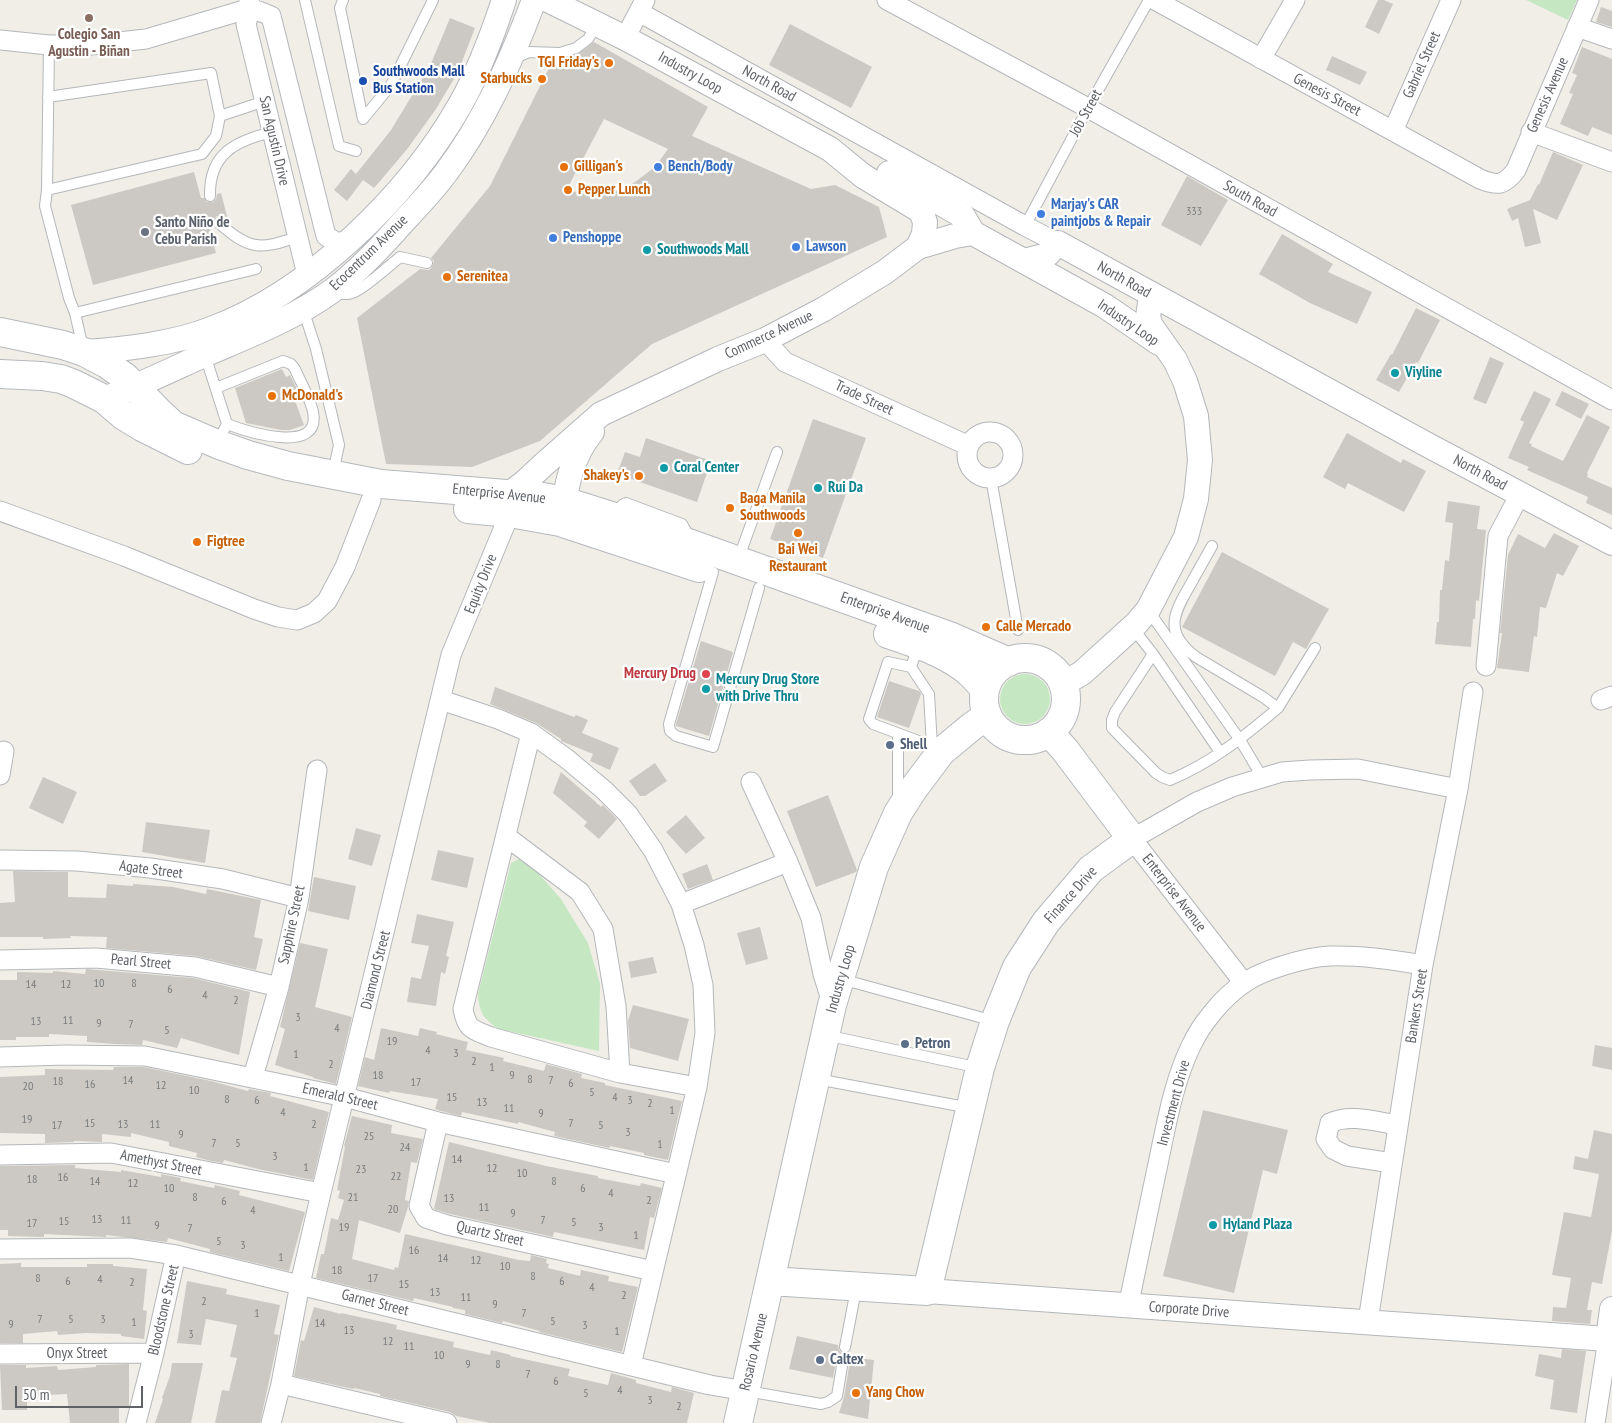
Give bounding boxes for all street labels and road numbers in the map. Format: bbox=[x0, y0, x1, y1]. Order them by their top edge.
street label: Gabriel Street bbox=[1399, 29, 1445, 101]
street label: Industry Loop bbox=[655, 48, 725, 98]
street label: Genesis Avenue bbox=[1523, 54, 1573, 136]
street label: North Road bbox=[739, 62, 799, 106]
street label: Genesis Street bbox=[1290, 70, 1364, 120]
street label: Job Street bbox=[1066, 86, 1106, 140]
street label: San Agustin Drive bbox=[255, 94, 293, 188]
street label: South Road bbox=[1220, 177, 1280, 221]
street label: Ecocentrum Avenue bbox=[326, 211, 412, 295]
street label: North Road bbox=[1094, 258, 1154, 302]
street label: Industry Loop bbox=[1094, 296, 1162, 350]
street label: Commerce Avenue bbox=[722, 307, 816, 363]
street label: Trade Street bbox=[832, 377, 896, 419]
street label: North Road bbox=[1450, 451, 1510, 495]
street label: Enterprise Avenue bbox=[452, 480, 546, 508]
street label: Equity Drive bbox=[461, 552, 501, 616]
street label: Enterprise Avenue bbox=[838, 589, 932, 637]
street label: Enterprise Avenue bbox=[1138, 851, 1210, 935]
street label: Agate Street bbox=[118, 857, 184, 883]
street label: Finance Drive bbox=[1041, 863, 1101, 927]
street label: Sapphire Street bbox=[275, 884, 309, 966]
street label: Diamond Street bbox=[358, 929, 394, 1011]
street label: Industry Loop bbox=[823, 943, 859, 1015]
street label: Pearl Street bbox=[110, 950, 172, 974]
street label: Bankers Street bbox=[1402, 968, 1432, 1044]
street label: Investment Drive bbox=[1154, 1058, 1194, 1148]
street label: Emerald Street bbox=[301, 1080, 379, 1114]
street label: Amethyst Street bbox=[119, 1146, 203, 1180]
street label: Quartz Street bbox=[454, 1217, 526, 1251]
street label: Bloodstone Street bbox=[145, 1263, 183, 1357]
street label: Garnet Street bbox=[340, 1286, 410, 1320]
street label: Corporate Drive bbox=[1148, 1298, 1230, 1322]
street label: Rosario Avenue bbox=[736, 1311, 772, 1393]
street label: Onyx Street bbox=[47, 1345, 107, 1363]

